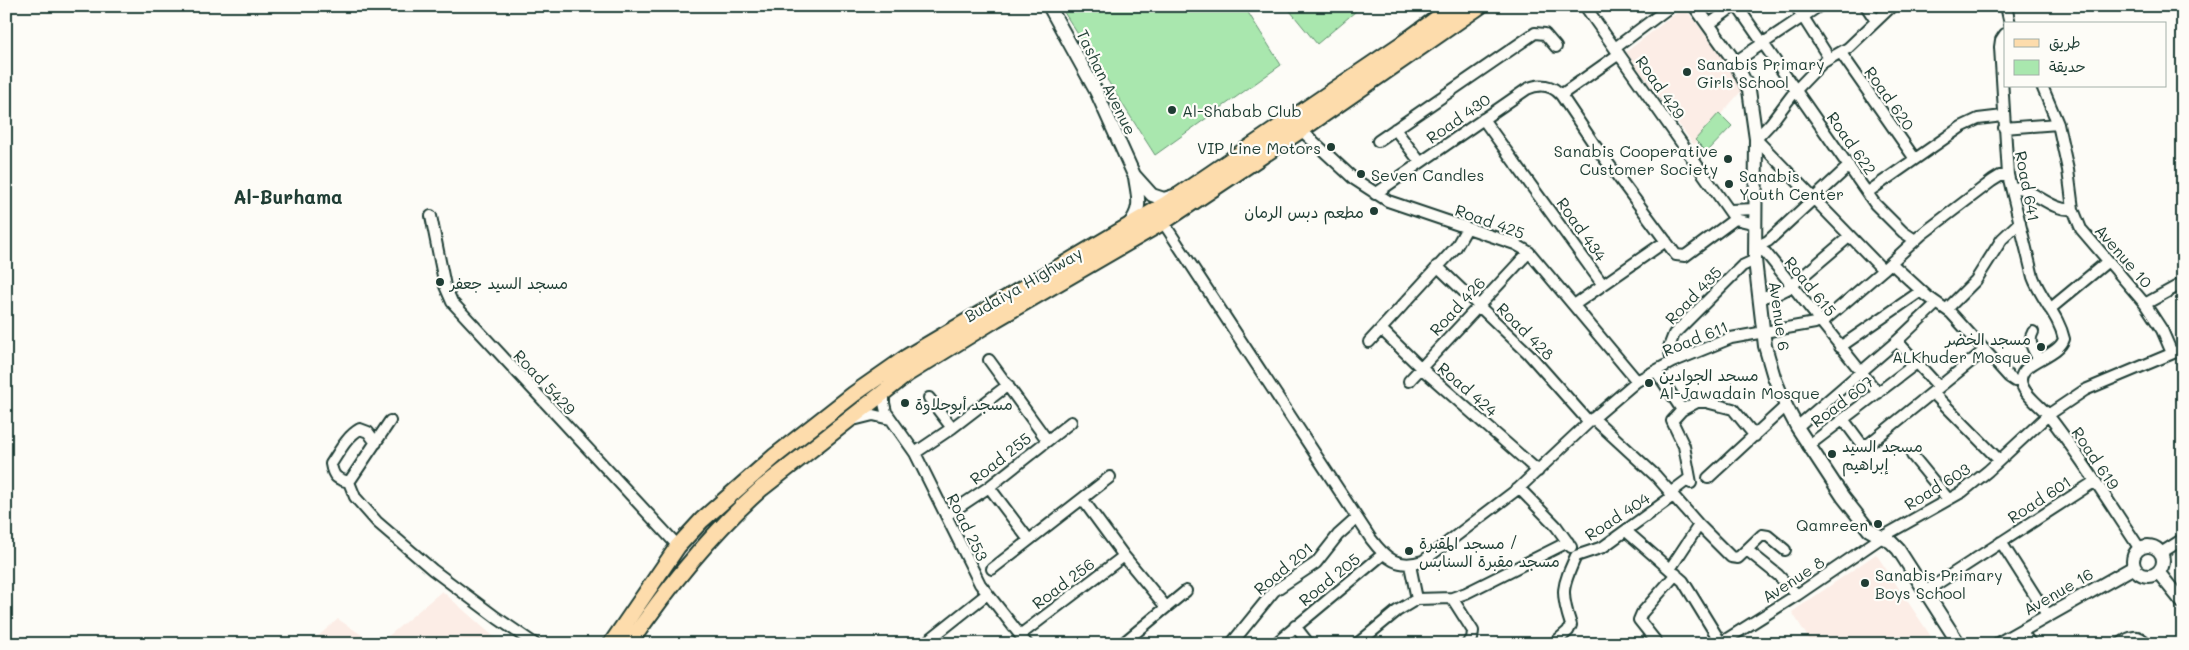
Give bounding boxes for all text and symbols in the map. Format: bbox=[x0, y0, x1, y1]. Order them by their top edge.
legend bbox=[2004, 22, 2166, 88]
street label: Tashan Avenue bbox=[1072, 26, 1142, 138]
text: طريق bbox=[2049, 32, 2081, 52]
street label: Road 429 bbox=[1632, 51, 1690, 123]
place label: Sanabis Primary Girls School bbox=[1697, 53, 1825, 92]
text: حديقة bbox=[2049, 56, 2086, 76]
street label: Road 620 bbox=[1860, 62, 1920, 134]
marker: Sanabis Primary Girls School bbox=[1681, 66, 1693, 78]
street label: Road 430 bbox=[1422, 88, 1494, 148]
place label: Al-Shabab Club bbox=[1182, 100, 1302, 121]
marker: Al-Shabab Club bbox=[1166, 104, 1178, 116]
street label: Road 622 bbox=[1823, 107, 1881, 179]
place label: VIP Line Motors bbox=[1197, 137, 1321, 158]
place label: Sanabis Cooperative Customer Society bbox=[1554, 140, 1718, 179]
marker: VIP Line Motors bbox=[1325, 141, 1337, 153]
street label: Road 641 bbox=[2011, 149, 2045, 223]
marker: Sanabis Cooperative Customer Society bbox=[1722, 153, 1734, 165]
place label: Seven Candles bbox=[1371, 164, 1484, 185]
place label: Sanabis Youth Center bbox=[1739, 165, 1844, 204]
marker: Seven Candles bbox=[1355, 168, 1367, 180]
marker: Sanabis Youth Center bbox=[1723, 178, 1735, 190]
district label: Al-Burhama bbox=[233, 184, 343, 209]
street label: Road 434 bbox=[1552, 193, 1612, 265]
street label: Road 425 bbox=[1452, 199, 1528, 243]
place label: مطعم دبس الرمان bbox=[1244, 201, 1364, 225]
marker: مطعم دبس الرمان bbox=[1368, 205, 1380, 217]
street label: Avenue 10 bbox=[2091, 220, 2157, 292]
street label: Budaiya Highway bbox=[960, 242, 1086, 326]
street label: Road 615 bbox=[1780, 252, 1842, 320]
street label: Road 435 bbox=[1660, 261, 1726, 329]
place label: مسجد السيد جعفر bbox=[448, 272, 568, 293]
street label: Road 426 bbox=[1424, 272, 1490, 340]
marker: مسجد السيد جعفر bbox=[434, 276, 446, 288]
street label: Avenue 6 bbox=[1765, 280, 1795, 352]
street label: Road 428 bbox=[1493, 298, 1559, 364]
street label: Road 611 bbox=[1659, 315, 1731, 361]
place label: مسجد الخضر ALKhuder Mosque bbox=[1892, 328, 2031, 367]
marker: مسجد الخضر ALKhuder Mosque bbox=[2035, 341, 2047, 353]
street label: Road 5429 bbox=[509, 345, 581, 419]
street label: Road 424 bbox=[1434, 357, 1503, 421]
place label: مسجد الجوادين Al-Jawadain Mosque bbox=[1659, 364, 1820, 403]
street label: Road 607 bbox=[1806, 370, 1878, 431]
marker: مسجد الجوادين Al-Jawadain Mosque bbox=[1643, 377, 1655, 389]
place label: مسجد أبوحلاوة bbox=[915, 393, 1013, 415]
marker: مسجد أبوحلاوة bbox=[899, 397, 911, 409]
street label: Road 619 bbox=[2067, 423, 2125, 493]
street label: Road 255 bbox=[965, 427, 1035, 489]
place label: مسجد السيد إبراهيم bbox=[1842, 435, 1923, 477]
marker: مسجد السيد إبراهيم bbox=[1826, 448, 1838, 460]
street label: Road 603 bbox=[1900, 458, 1974, 514]
street label: Road 601 bbox=[2003, 471, 2075, 527]
street label: Road 404 bbox=[1580, 487, 1654, 545]
street label: Road 253 bbox=[943, 490, 993, 564]
place label: Qamreen bbox=[1796, 514, 1868, 535]
marker: Qamreen bbox=[1872, 518, 1884, 530]
place label: مسجد المقبرة / مسجد مقبرة السنابس bbox=[1419, 532, 1560, 571]
street label: Road 201 bbox=[1249, 537, 1317, 599]
marker: مسجد المقبرة / مسجد مقبرة السنابس bbox=[1403, 545, 1415, 557]
street label: Road 205 bbox=[1294, 548, 1364, 610]
street label: Avenue 8 bbox=[1758, 551, 1828, 607]
street label: Road 256 bbox=[1028, 553, 1098, 613]
street label: Avenue 16 bbox=[2019, 563, 2097, 619]
place label: Sanabis Primary Boys School bbox=[1875, 564, 2003, 603]
marker: Sanabis Primary Boys School bbox=[1859, 577, 1871, 589]

